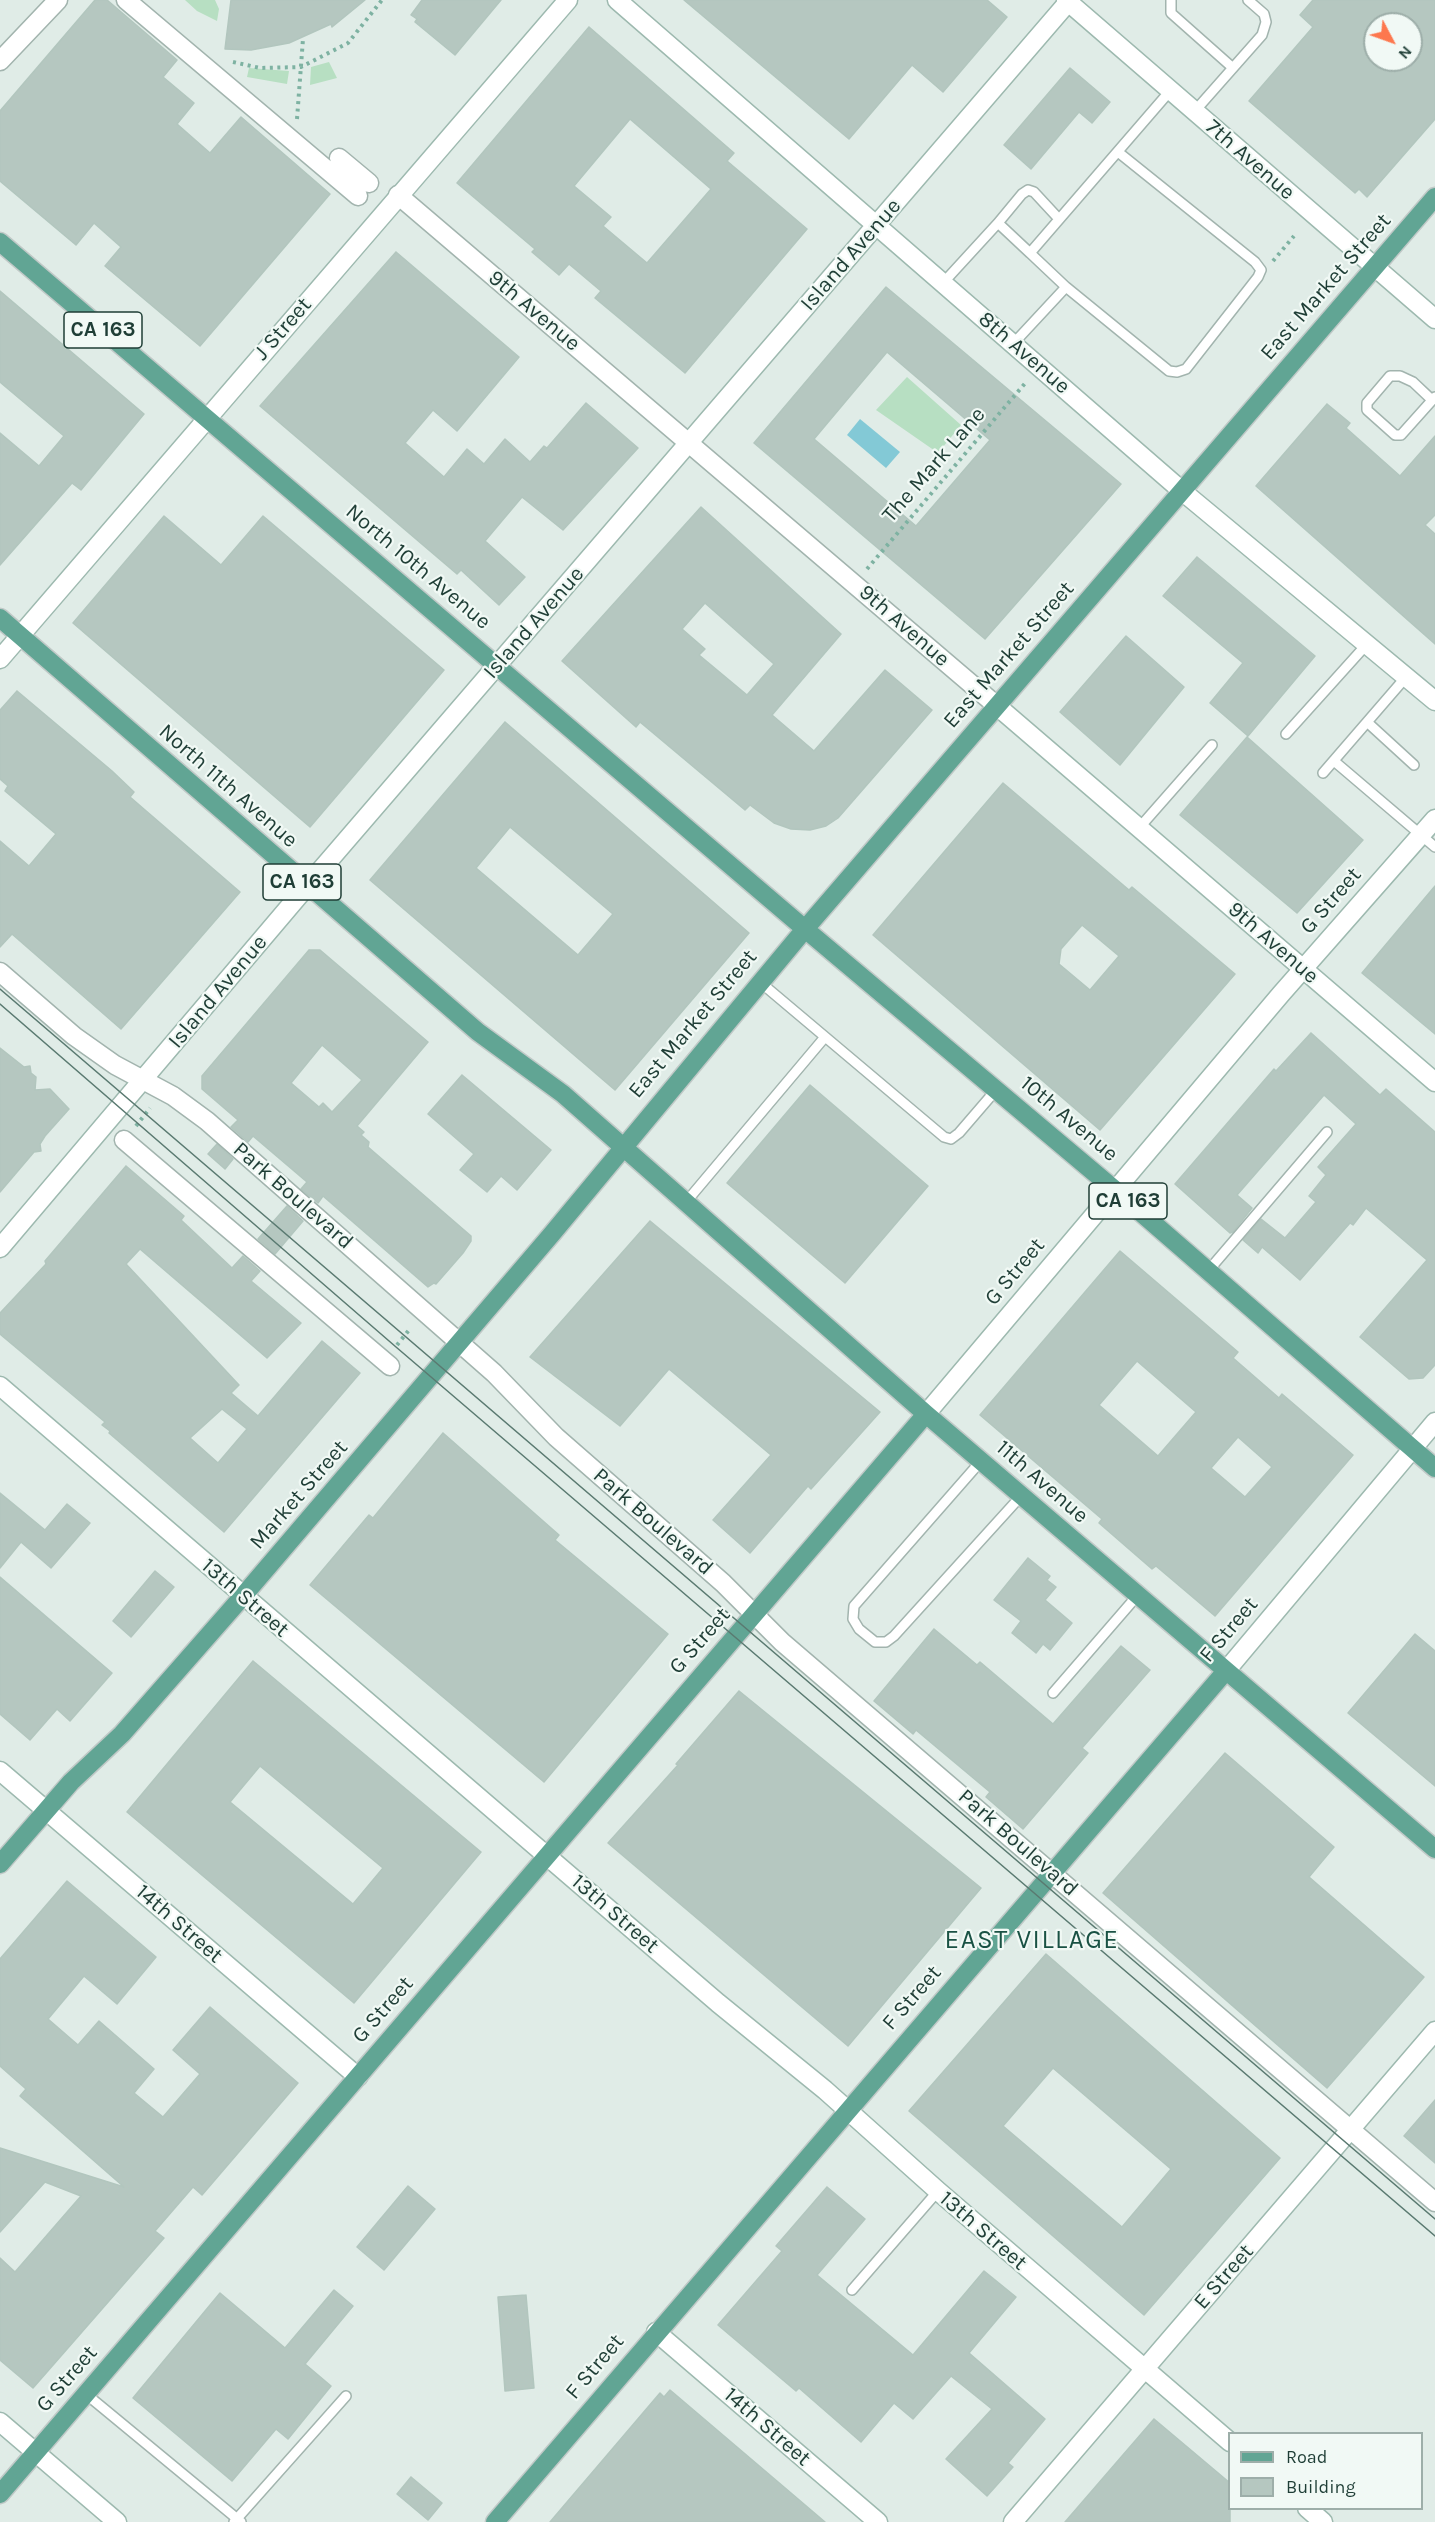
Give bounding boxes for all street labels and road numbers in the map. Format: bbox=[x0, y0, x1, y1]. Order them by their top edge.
street label: 7th Avenue bbox=[1200, 114, 1300, 206]
street label: Island Avenue bbox=[795, 194, 907, 316]
street label: East Market Street bbox=[1255, 208, 1397, 366]
street label: 9th Avenue bbox=[483, 265, 585, 357]
street label: J Street bbox=[249, 292, 317, 366]
street label: 8th Avenue bbox=[973, 306, 1075, 400]
road number: CA 163 bbox=[64, 312, 142, 348]
street label: The Mark Lane bbox=[877, 402, 991, 528]
street label: North 10th Avenue bbox=[340, 499, 496, 635]
street label: Island Avenue bbox=[478, 562, 590, 684]
street label: East Market Street bbox=[938, 576, 1080, 734]
street label: 9th Avenue bbox=[853, 579, 955, 673]
street label: North 11th Avenue bbox=[153, 718, 303, 854]
street label: G Street bbox=[1295, 862, 1367, 940]
road number: CA 163 bbox=[263, 864, 341, 900]
street label: 9th Avenue bbox=[1222, 896, 1324, 990]
street label: Island Avenue bbox=[163, 930, 273, 1054]
street label: East Market Street bbox=[623, 944, 763, 1104]
street label: 10th Avenue bbox=[1015, 1070, 1123, 1168]
street label: Park Boulevard bbox=[228, 1137, 358, 1255]
road number: CA 163 bbox=[1089, 1183, 1167, 1219]
street label: G Street bbox=[979, 1233, 1051, 1311]
street label: Market Street bbox=[244, 1435, 354, 1555]
street label: 11th Avenue bbox=[990, 1435, 1094, 1529]
street label: Park Boulevard bbox=[588, 1463, 718, 1581]
street label: 13th Street bbox=[196, 1553, 294, 1643]
street label: F Street bbox=[1194, 1592, 1264, 1668]
street label: G Street bbox=[664, 1602, 736, 1680]
street label: Park Boulevard bbox=[953, 1784, 1083, 1902]
street label: 13th Street bbox=[566, 1869, 664, 1959]
street label: 14th Street bbox=[130, 1879, 228, 1969]
street label: F Street bbox=[877, 1960, 947, 2036]
street label: G Street bbox=[347, 1971, 419, 2049]
street label: 13th Street bbox=[934, 2186, 1032, 2276]
street label: E Street bbox=[1188, 2239, 1260, 2315]
street label: F Street bbox=[560, 2329, 630, 2405]
street label: G Street bbox=[31, 2340, 103, 2418]
street label: 14th Street bbox=[718, 2382, 816, 2472]

